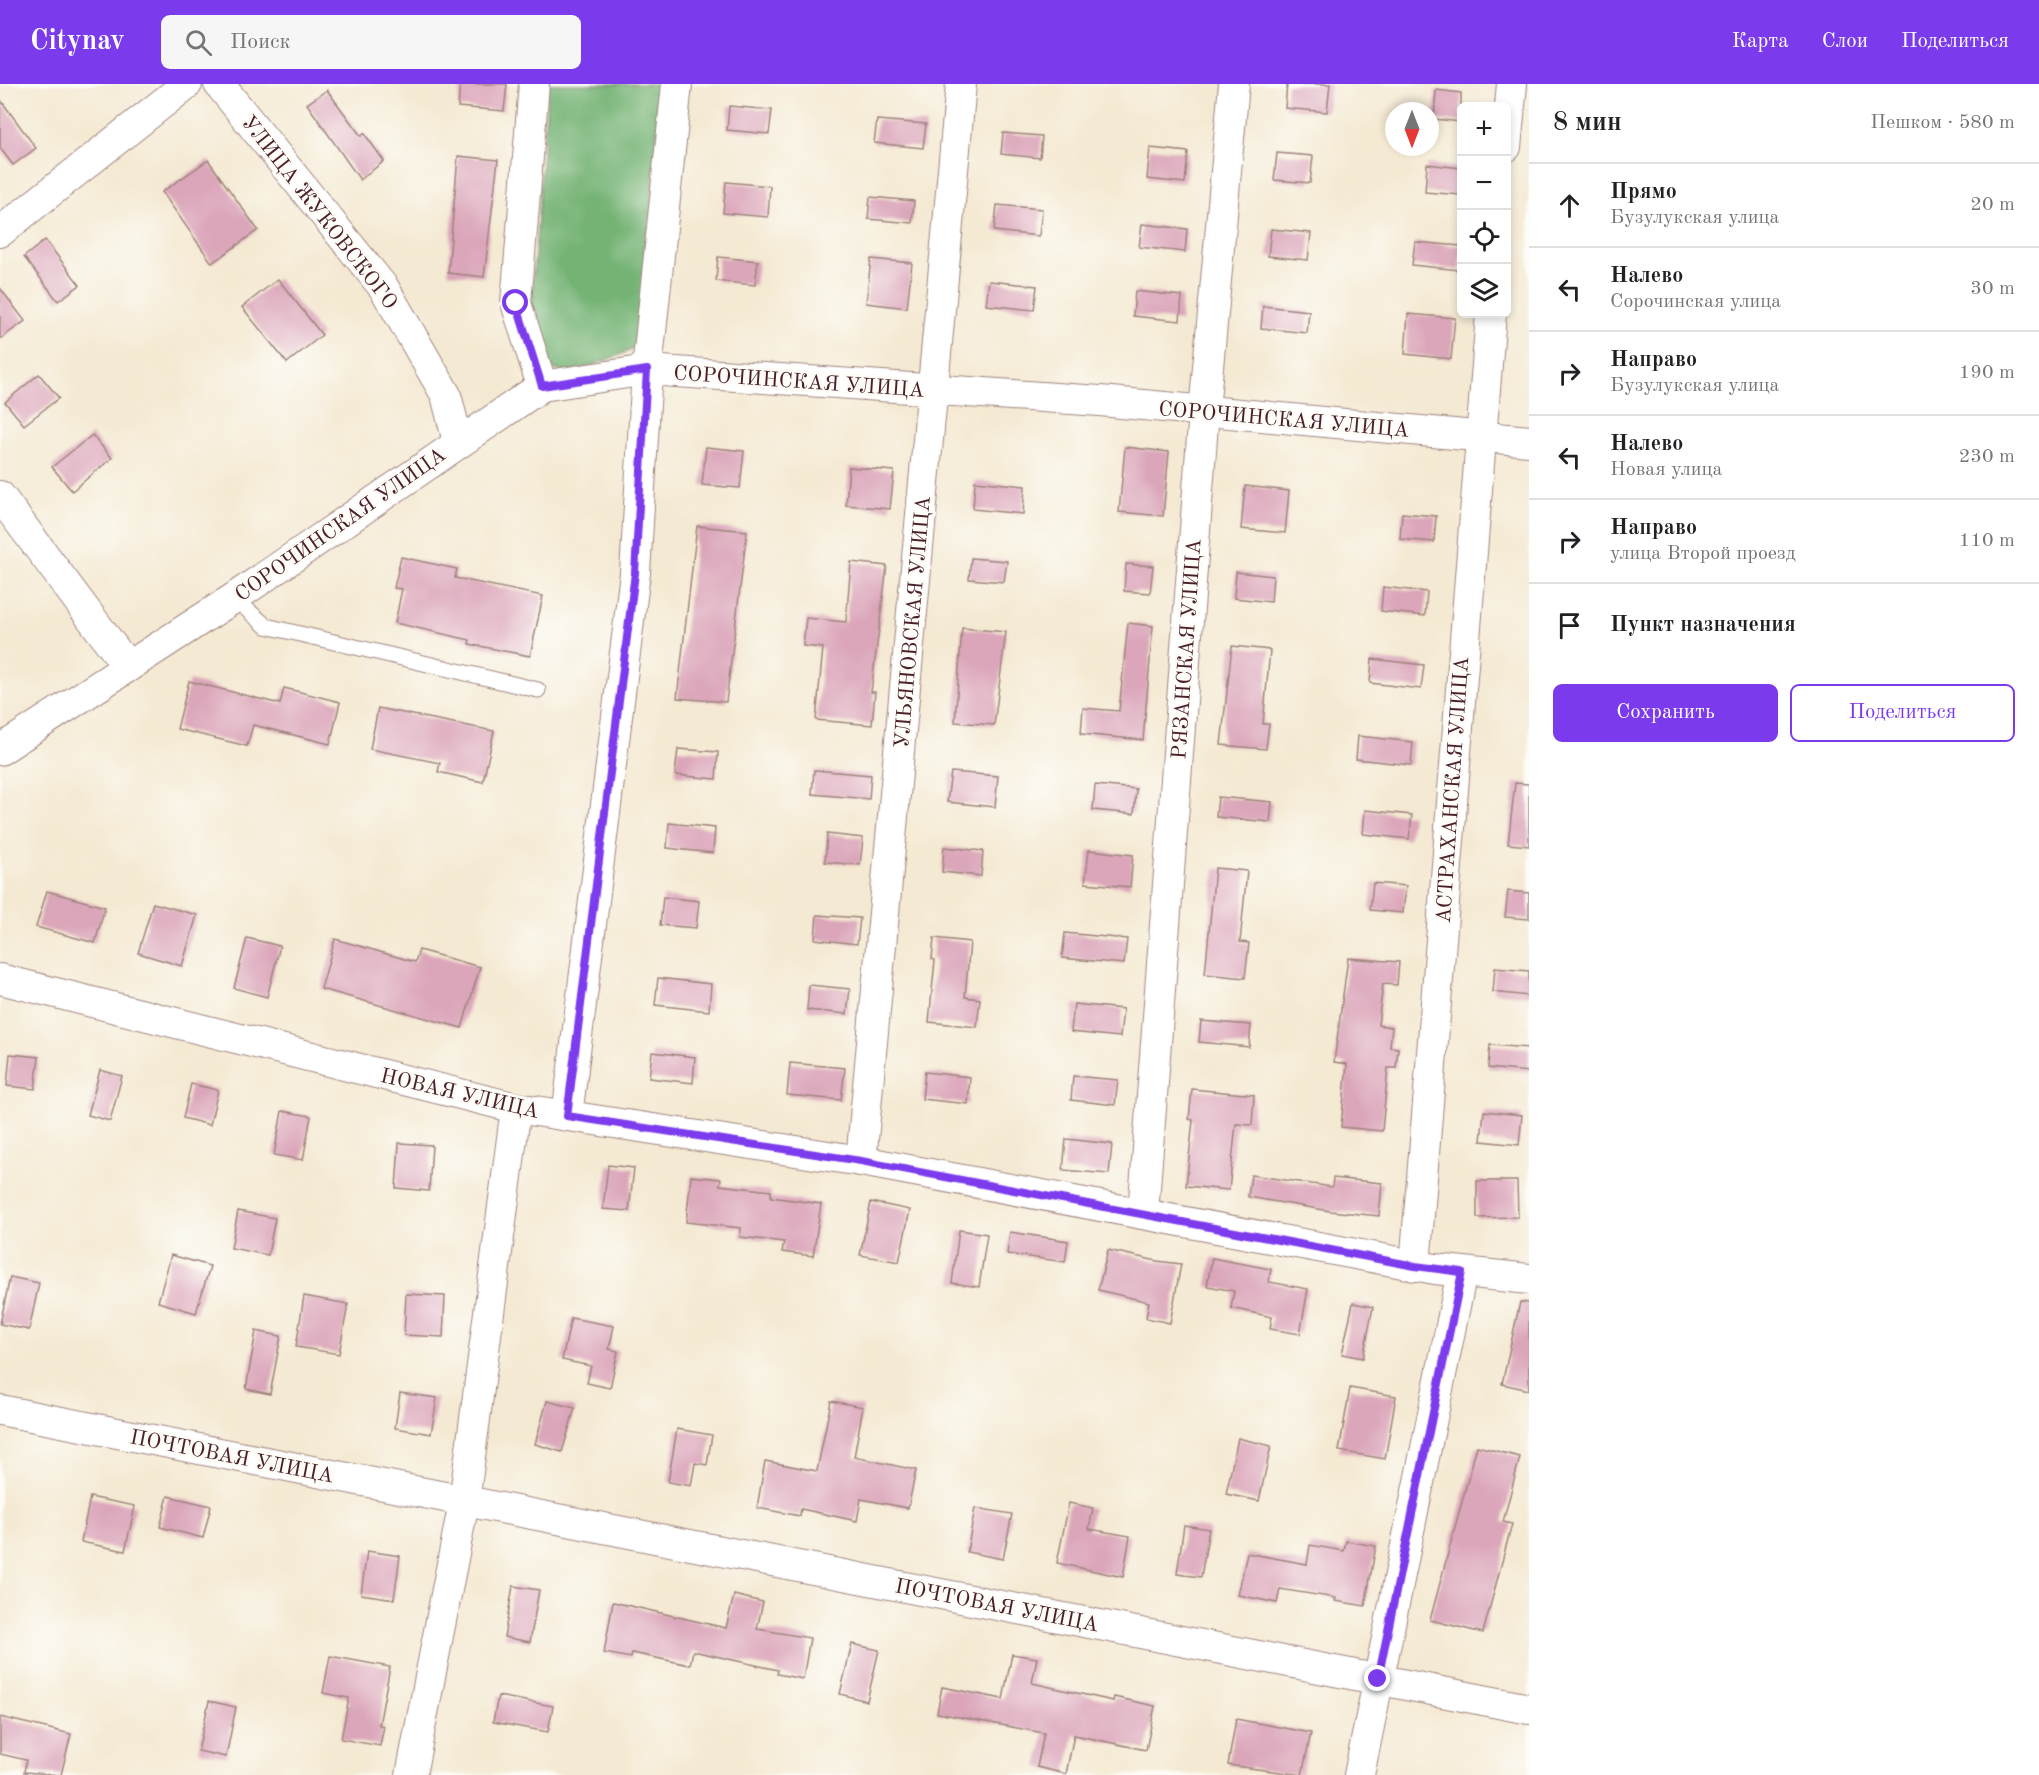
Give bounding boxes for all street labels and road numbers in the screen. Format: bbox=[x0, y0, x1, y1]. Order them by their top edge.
street label: УЛИЦА ЖУКОВСКОГО bbox=[237, 112, 401, 314]
street label: СОРОЧИНСКАЯ УЛИЦА bbox=[673, 363, 925, 402]
street label: СОРОЧИНСКАЯ УЛИЦА bbox=[1158, 399, 1410, 442]
street label: СОРОЧИНСКАЯ УЛИЦА bbox=[232, 444, 450, 606]
street label: УЛЬЯНОВСКАЯ УЛИЦА bbox=[892, 495, 935, 749]
street label: РЯЗАНСКАЯ УЛИЦА bbox=[1169, 538, 1206, 760]
street label: АСТРАХАНСКАЯ УЛИЦА bbox=[1434, 656, 1473, 924]
street label: НОВАЯ УЛИЦА bbox=[378, 1066, 541, 1123]
street label: ПОЧТОВАЯ УЛИЦА bbox=[128, 1427, 335, 1488]
street label: ПОЧТОВАЯ УЛИЦА bbox=[893, 1576, 1100, 1637]

